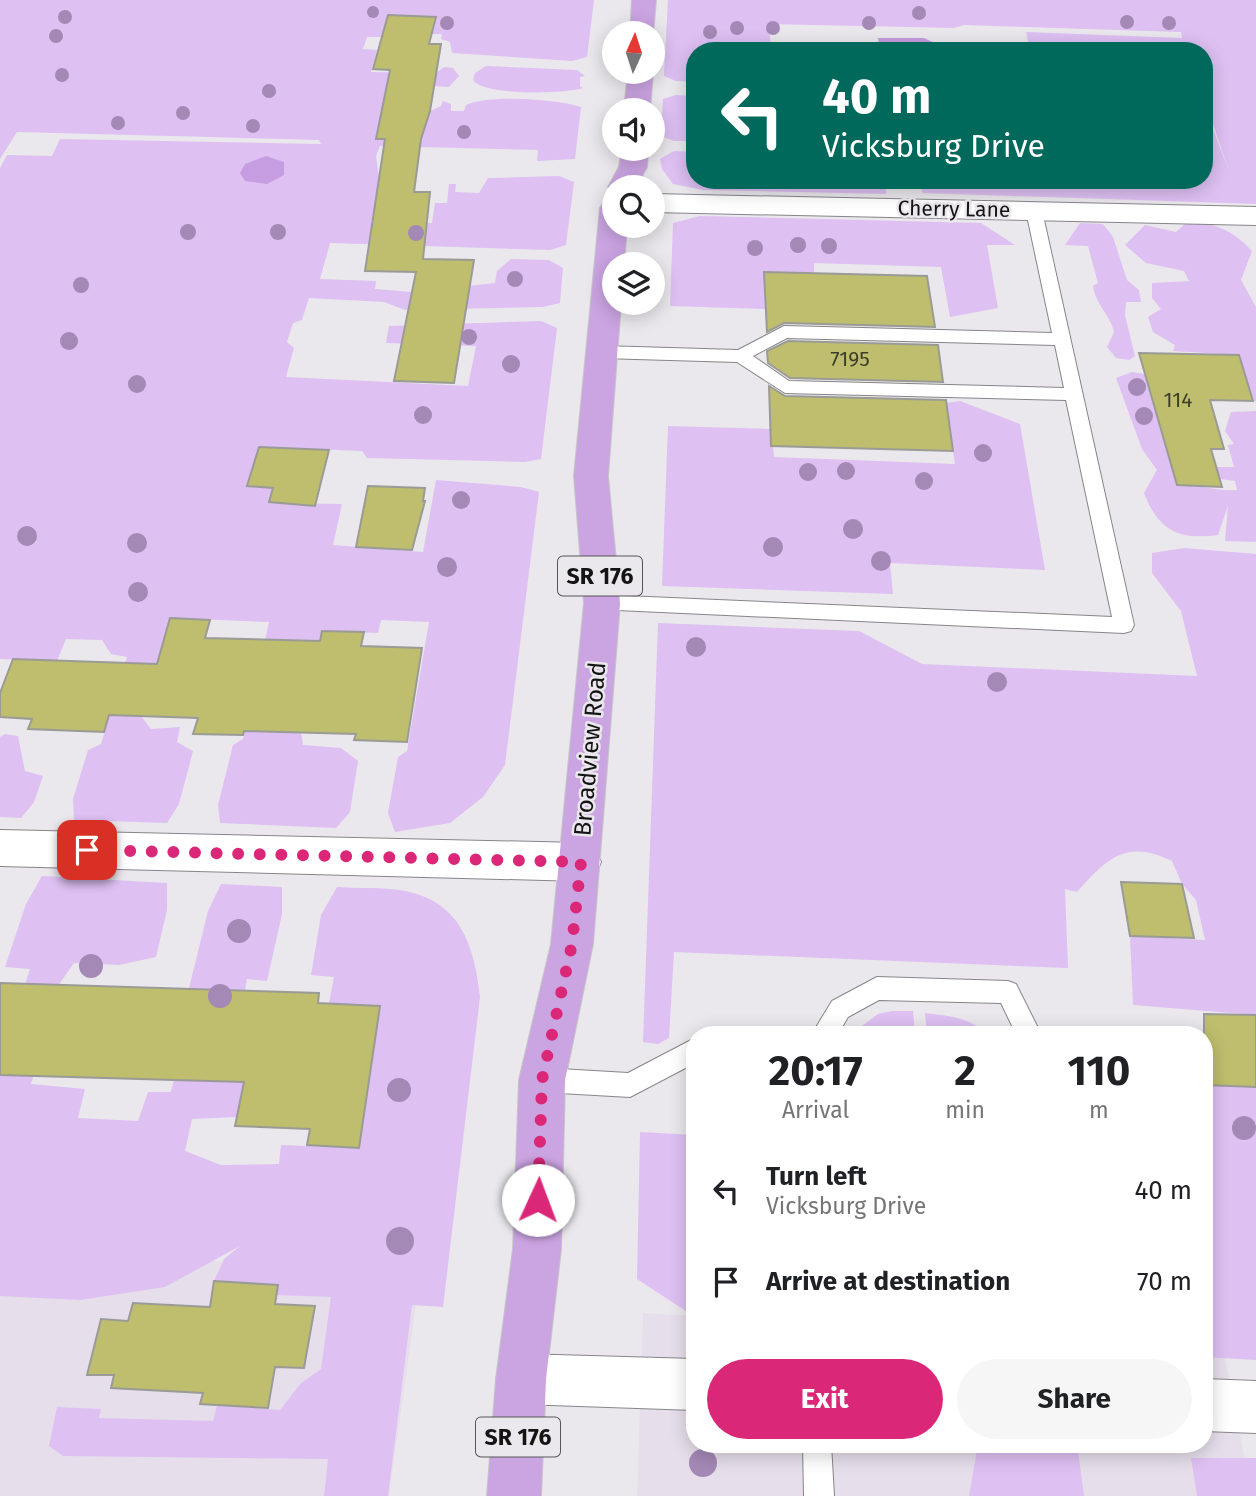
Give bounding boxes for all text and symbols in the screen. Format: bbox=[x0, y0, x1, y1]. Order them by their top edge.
north arrow bbox=[602, 21, 665, 84]
map controls bbox=[602, 21, 665, 315]
text: 40 m bbox=[822, 67, 931, 126]
icon: left bbox=[707, 70, 798, 161]
button: sound bbox=[602, 98, 665, 161]
text: Vicksburg Drive bbox=[822, 127, 1045, 165]
button: search bbox=[602, 175, 665, 238]
street label: Cherry Lane bbox=[897, 195, 1011, 223]
button: layers bbox=[602, 252, 665, 315]
house number: 7195 bbox=[830, 346, 870, 372]
house number: 114 bbox=[1163, 387, 1193, 413]
road number: SR 176 bbox=[558, 556, 642, 596]
street label: Broadview Road bbox=[568, 661, 612, 837]
pin bbox=[57, 820, 117, 880]
icon: arrive bbox=[68, 831, 106, 869]
text: 20:17 bbox=[769, 1046, 863, 1096]
text: 2 bbox=[954, 1046, 976, 1096]
text: 110 bbox=[1068, 1046, 1130, 1096]
text: Arrival bbox=[782, 1096, 849, 1124]
text: min bbox=[945, 1096, 985, 1124]
text: m bbox=[1089, 1096, 1109, 1124]
text: Turn left bbox=[766, 1161, 867, 1192]
position arrow bbox=[501, 1163, 575, 1237]
icon: left bbox=[707, 1172, 745, 1210]
text: 40 m bbox=[1134, 1175, 1192, 1206]
text: Vicksburg Drive bbox=[766, 1192, 926, 1220]
icon: arrive bbox=[707, 1263, 745, 1301]
text: Arrive at destination bbox=[766, 1266, 1010, 1297]
text: 70 m bbox=[1137, 1266, 1192, 1297]
button: Exit bbox=[707, 1359, 943, 1439]
button: Share bbox=[957, 1359, 1192, 1439]
road number: SR 176 bbox=[476, 1418, 560, 1456]

